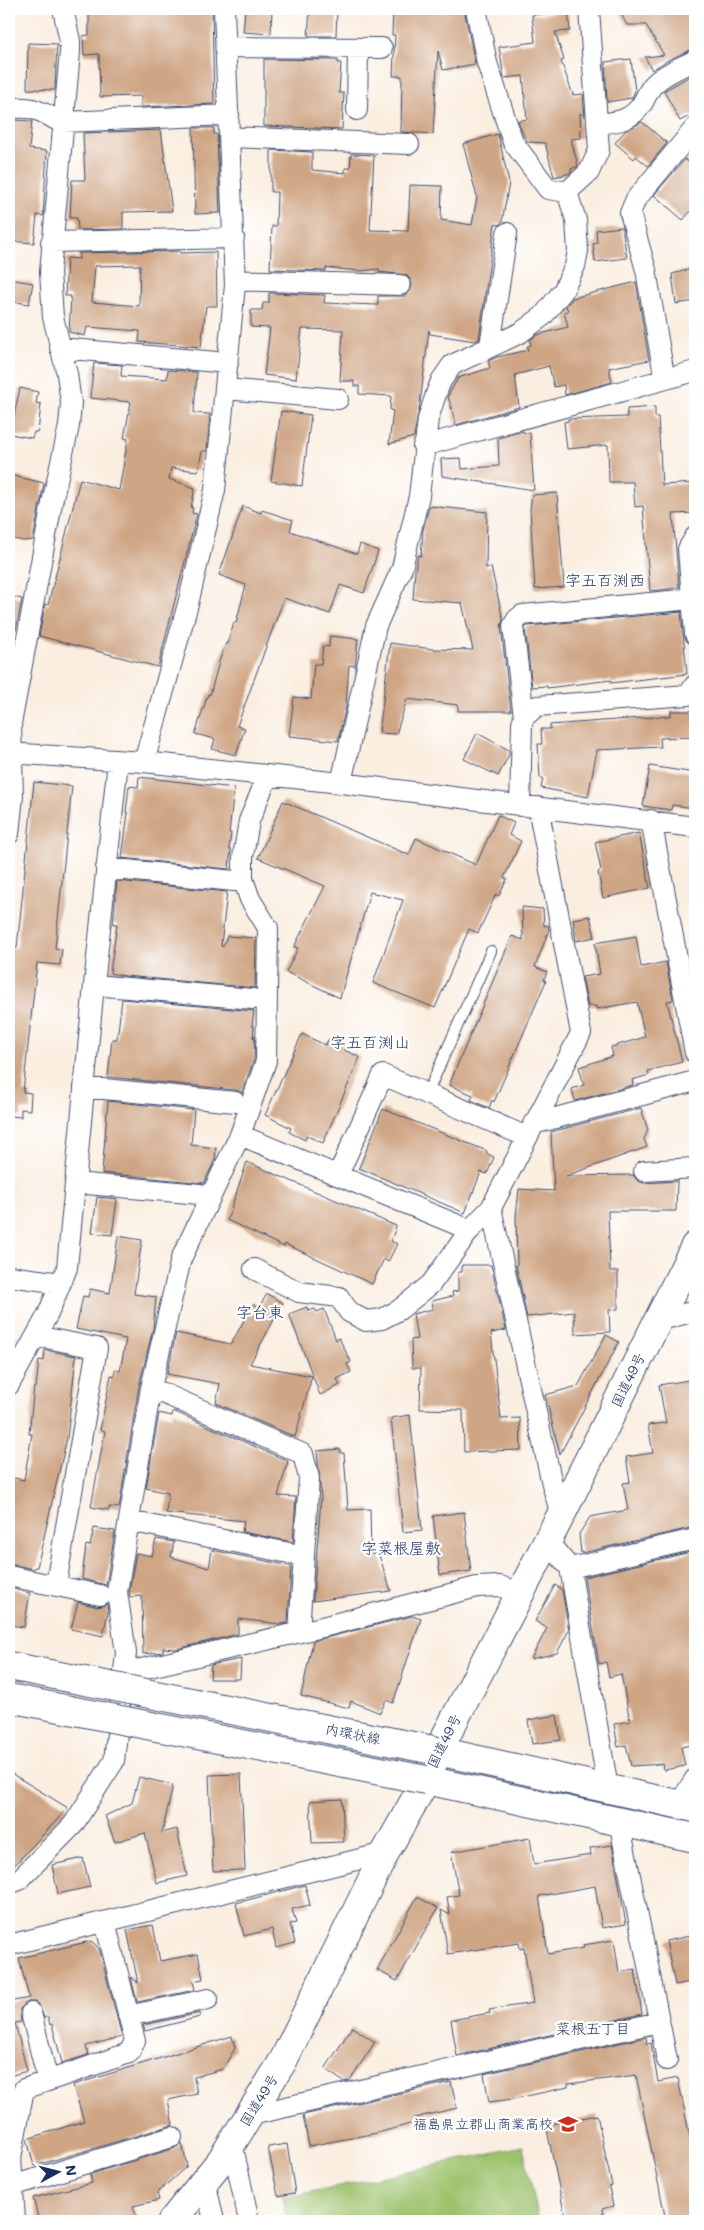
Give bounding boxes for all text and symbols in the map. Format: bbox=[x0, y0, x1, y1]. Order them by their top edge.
district label: 字五百渕西 bbox=[565, 569, 645, 590]
district label: 字五百渕山 bbox=[330, 1031, 410, 1052]
district label: 字台東 bbox=[236, 1301, 284, 1322]
street label: 国道49号 bbox=[606, 1349, 649, 1410]
district label: 字菜根屋敷 bbox=[361, 1537, 441, 1558]
street label: 国道49号 bbox=[422, 1710, 465, 1771]
street label: 内環状線 bbox=[324, 1719, 382, 1748]
district label: 菜根五丁目 bbox=[555, 2018, 631, 2038]
street label: 国道49号 bbox=[235, 2070, 282, 2130]
school or university icon: 福島県立郡山商業高校 bbox=[557, 2113, 579, 2135]
place label: 福島県立郡山商業高校 bbox=[413, 2114, 553, 2133]
north arrow bbox=[32, 2148, 82, 2198]
text: N bbox=[61, 2164, 81, 2177]

